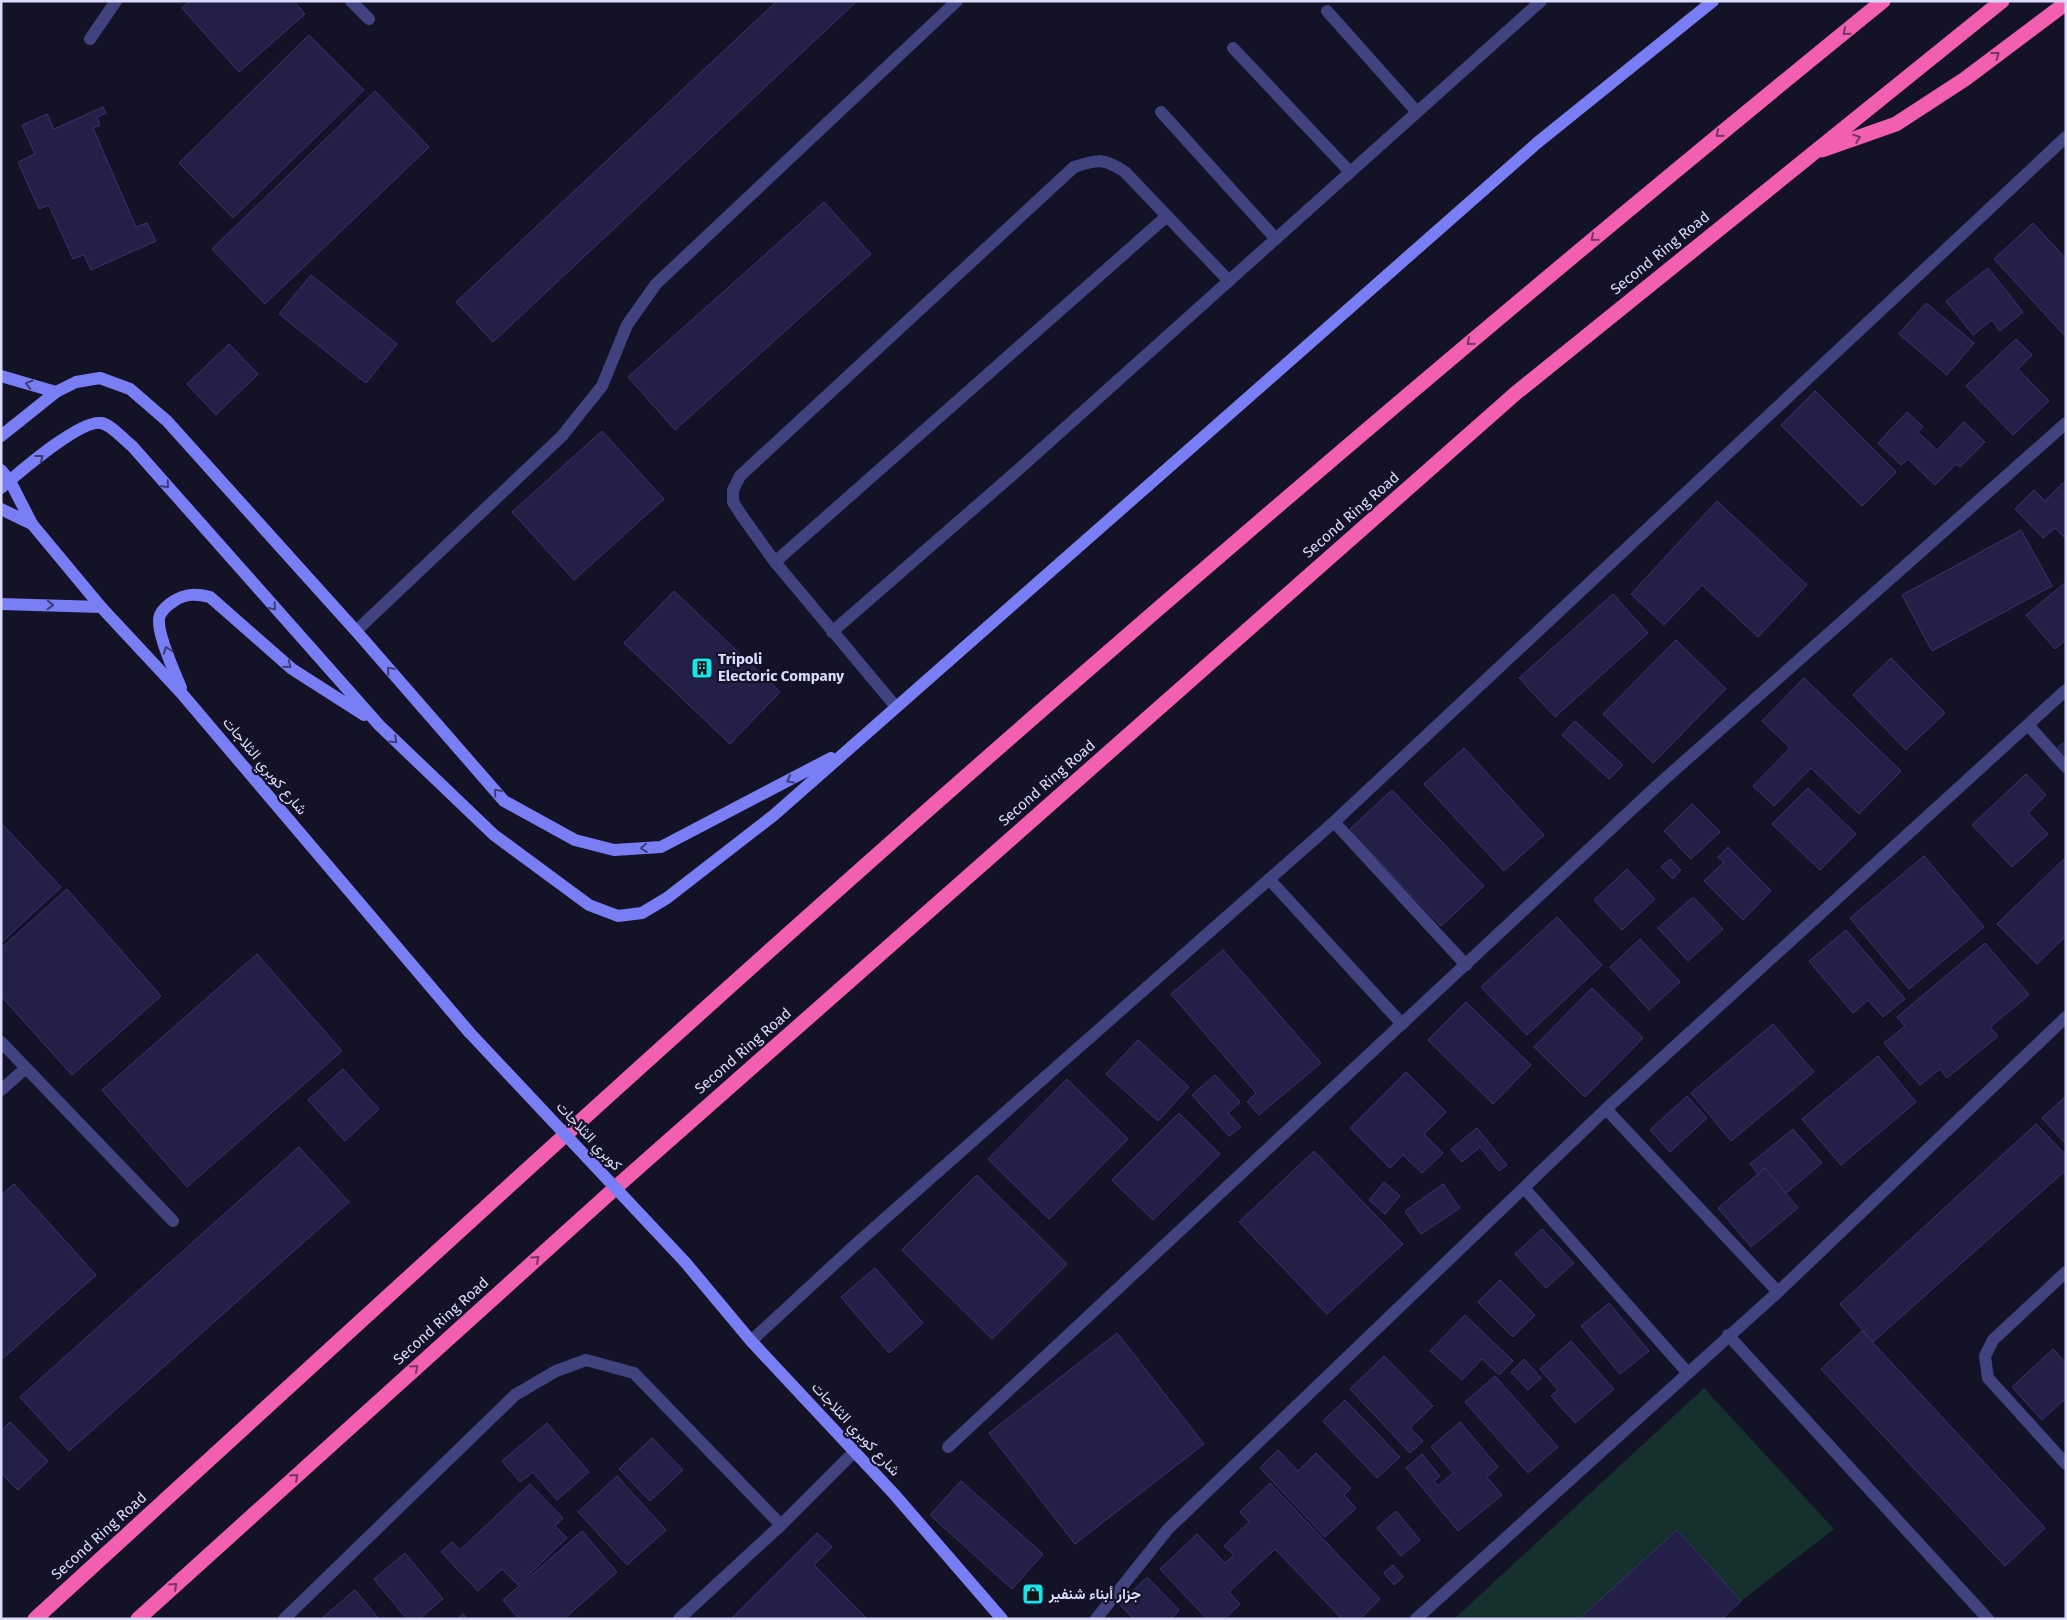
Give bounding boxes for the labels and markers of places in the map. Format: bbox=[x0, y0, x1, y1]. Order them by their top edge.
place label: Tripoli Electoric Company bbox=[718, 650, 844, 685]
building icon: Tripoli Electoric Company bbox=[690, 656, 714, 680]
shop icon: جزار أبناء شنفير bbox=[1021, 1582, 1045, 1606]
place label: جزار أبناء شنفير bbox=[1048, 1585, 1141, 1603]

